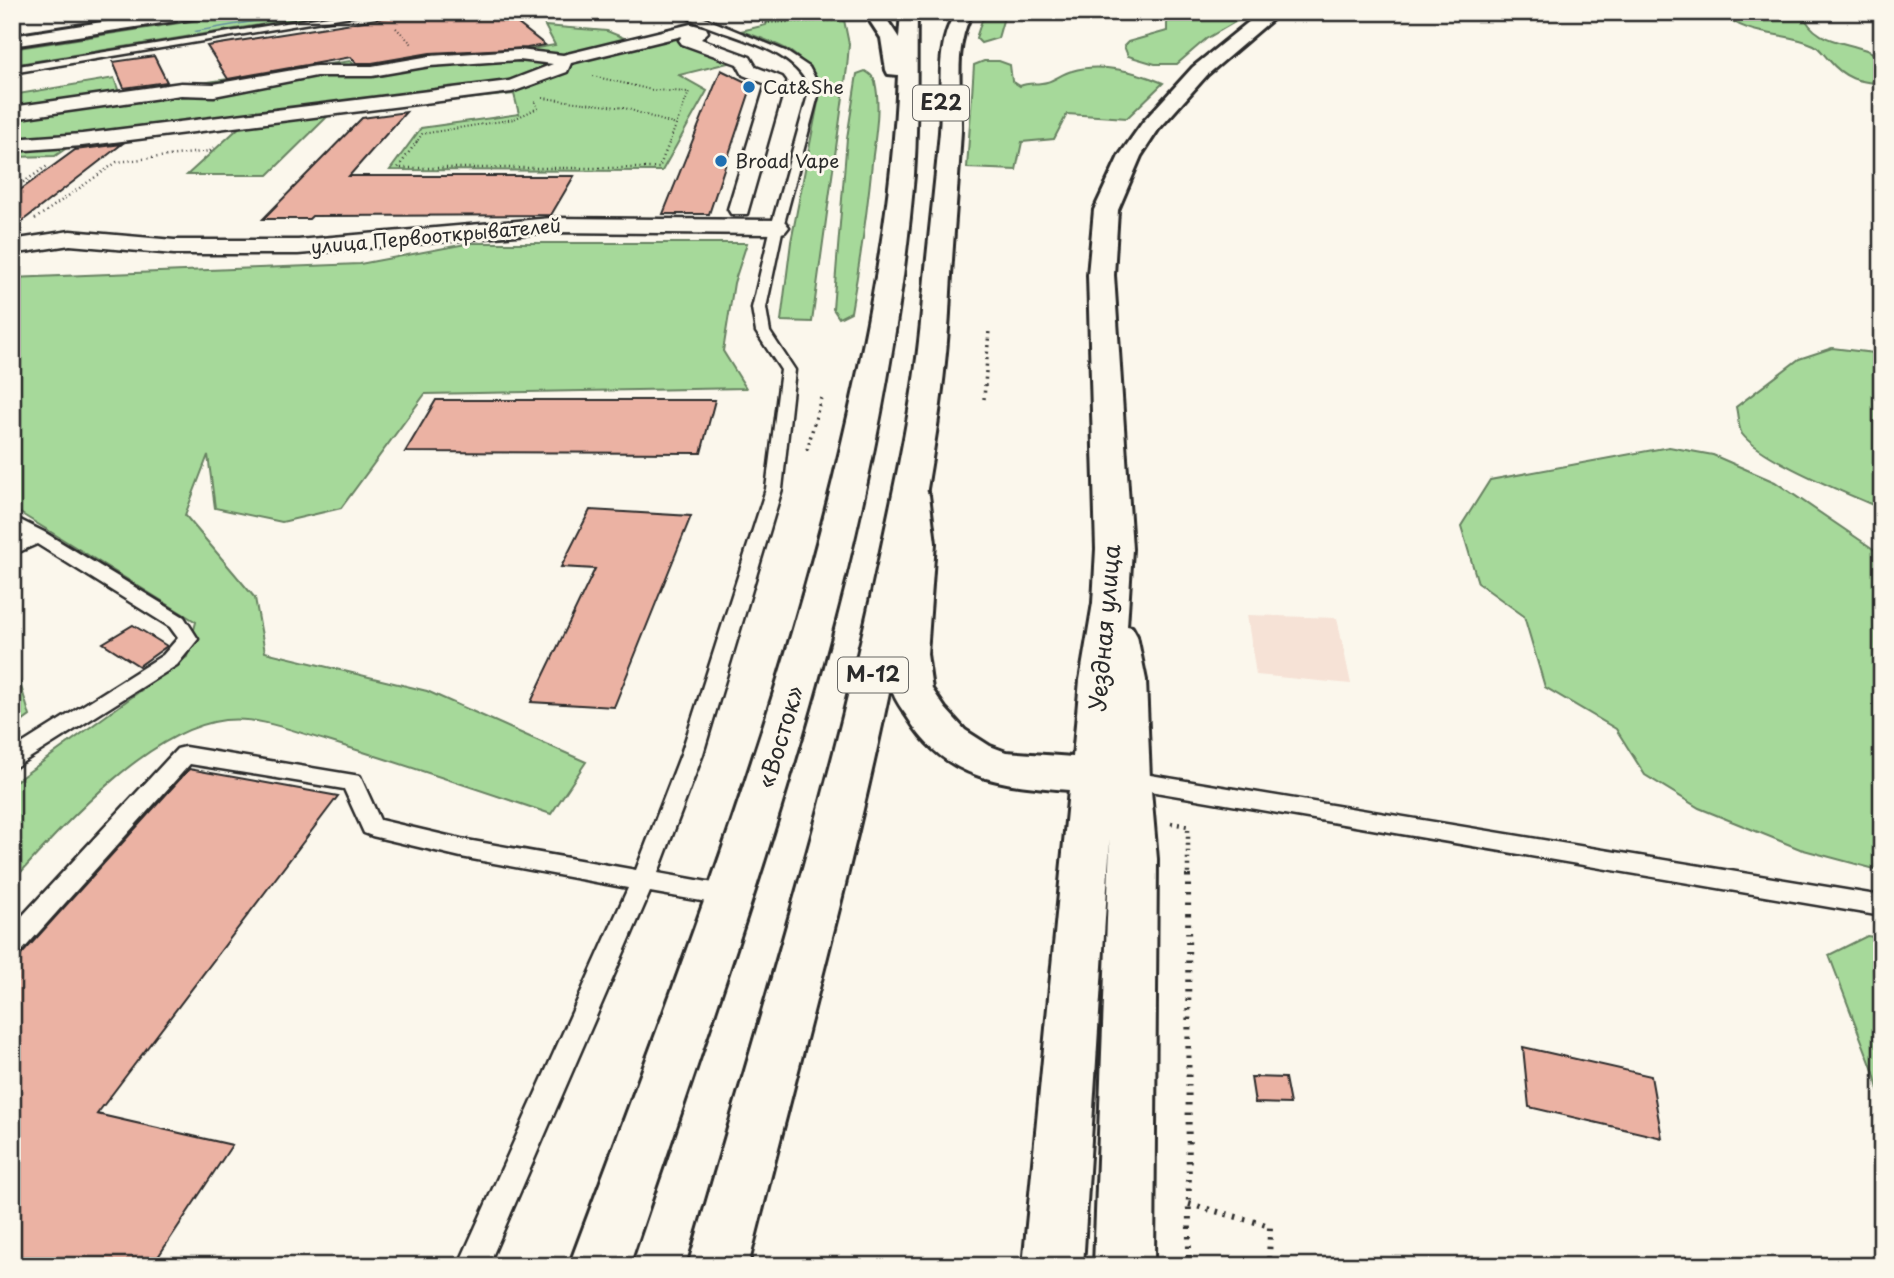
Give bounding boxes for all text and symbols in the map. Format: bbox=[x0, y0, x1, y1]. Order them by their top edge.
place label: Cat&She bbox=[763, 72, 844, 100]
marker: Cat&She bbox=[741, 79, 757, 95]
road number: E22 bbox=[913, 86, 969, 120]
place label: Broad Vape bbox=[735, 146, 839, 174]
marker: Broad Vape bbox=[713, 153, 729, 169]
street label: улица Первооткрывателей bbox=[310, 210, 562, 260]
street label: Уездная улица bbox=[1079, 542, 1128, 713]
road number: М-12 bbox=[838, 658, 908, 692]
street label: «Восток» bbox=[747, 681, 812, 792]

